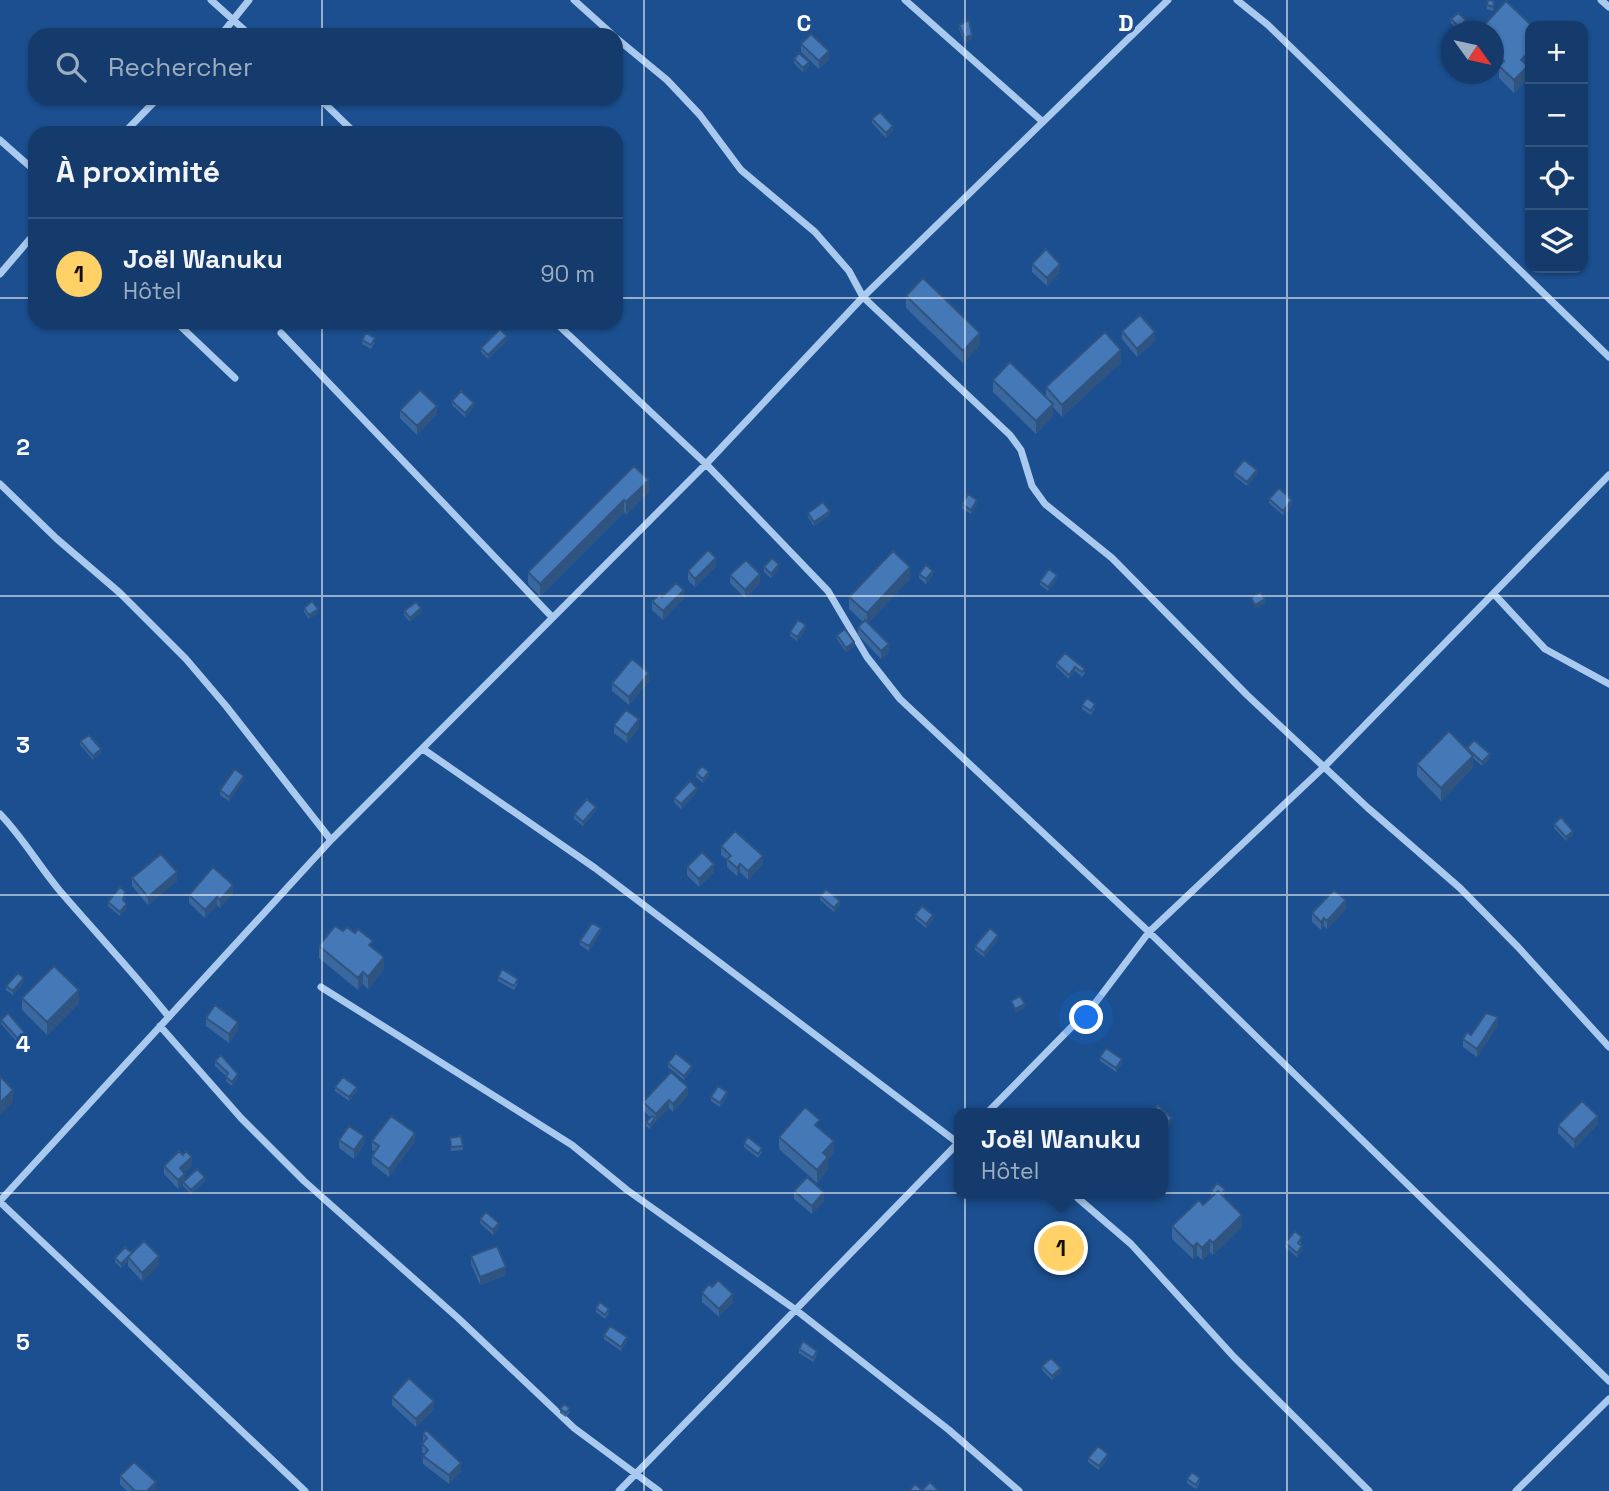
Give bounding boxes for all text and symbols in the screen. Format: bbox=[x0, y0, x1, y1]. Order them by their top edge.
text: C bbox=[797, 8, 811, 38]
text: D bbox=[1118, 8, 1134, 38]
north arrow bbox=[1441, 21, 1504, 84]
map controls bbox=[1525, 21, 1588, 273]
button: + bbox=[1525, 21, 1588, 84]
search box bbox=[28, 28, 623, 105]
icon: search bbox=[52, 48, 90, 86]
text: Rechercher bbox=[108, 50, 253, 84]
button: − bbox=[1525, 84, 1588, 147]
button: locate bbox=[1525, 147, 1588, 210]
text: À proximité bbox=[56, 152, 220, 191]
button: layers bbox=[1525, 210, 1588, 273]
text: Joël Wanuku bbox=[123, 242, 283, 276]
text: 1 bbox=[74, 259, 84, 289]
text: 90 m bbox=[540, 259, 595, 289]
text: Hôtel bbox=[123, 276, 181, 306]
text: 2 bbox=[16, 432, 30, 462]
text: 3 bbox=[16, 730, 30, 760]
your location bbox=[1069, 1000, 1103, 1034]
text: 4 bbox=[16, 1029, 31, 1059]
popup bbox=[954, 1108, 1168, 1199]
text: Joël Wanuku bbox=[981, 1122, 1141, 1156]
text: Hôtel bbox=[981, 1156, 1039, 1186]
pin: 1 bbox=[1038, 1222, 1084, 1274]
text: 5 bbox=[16, 1327, 30, 1357]

